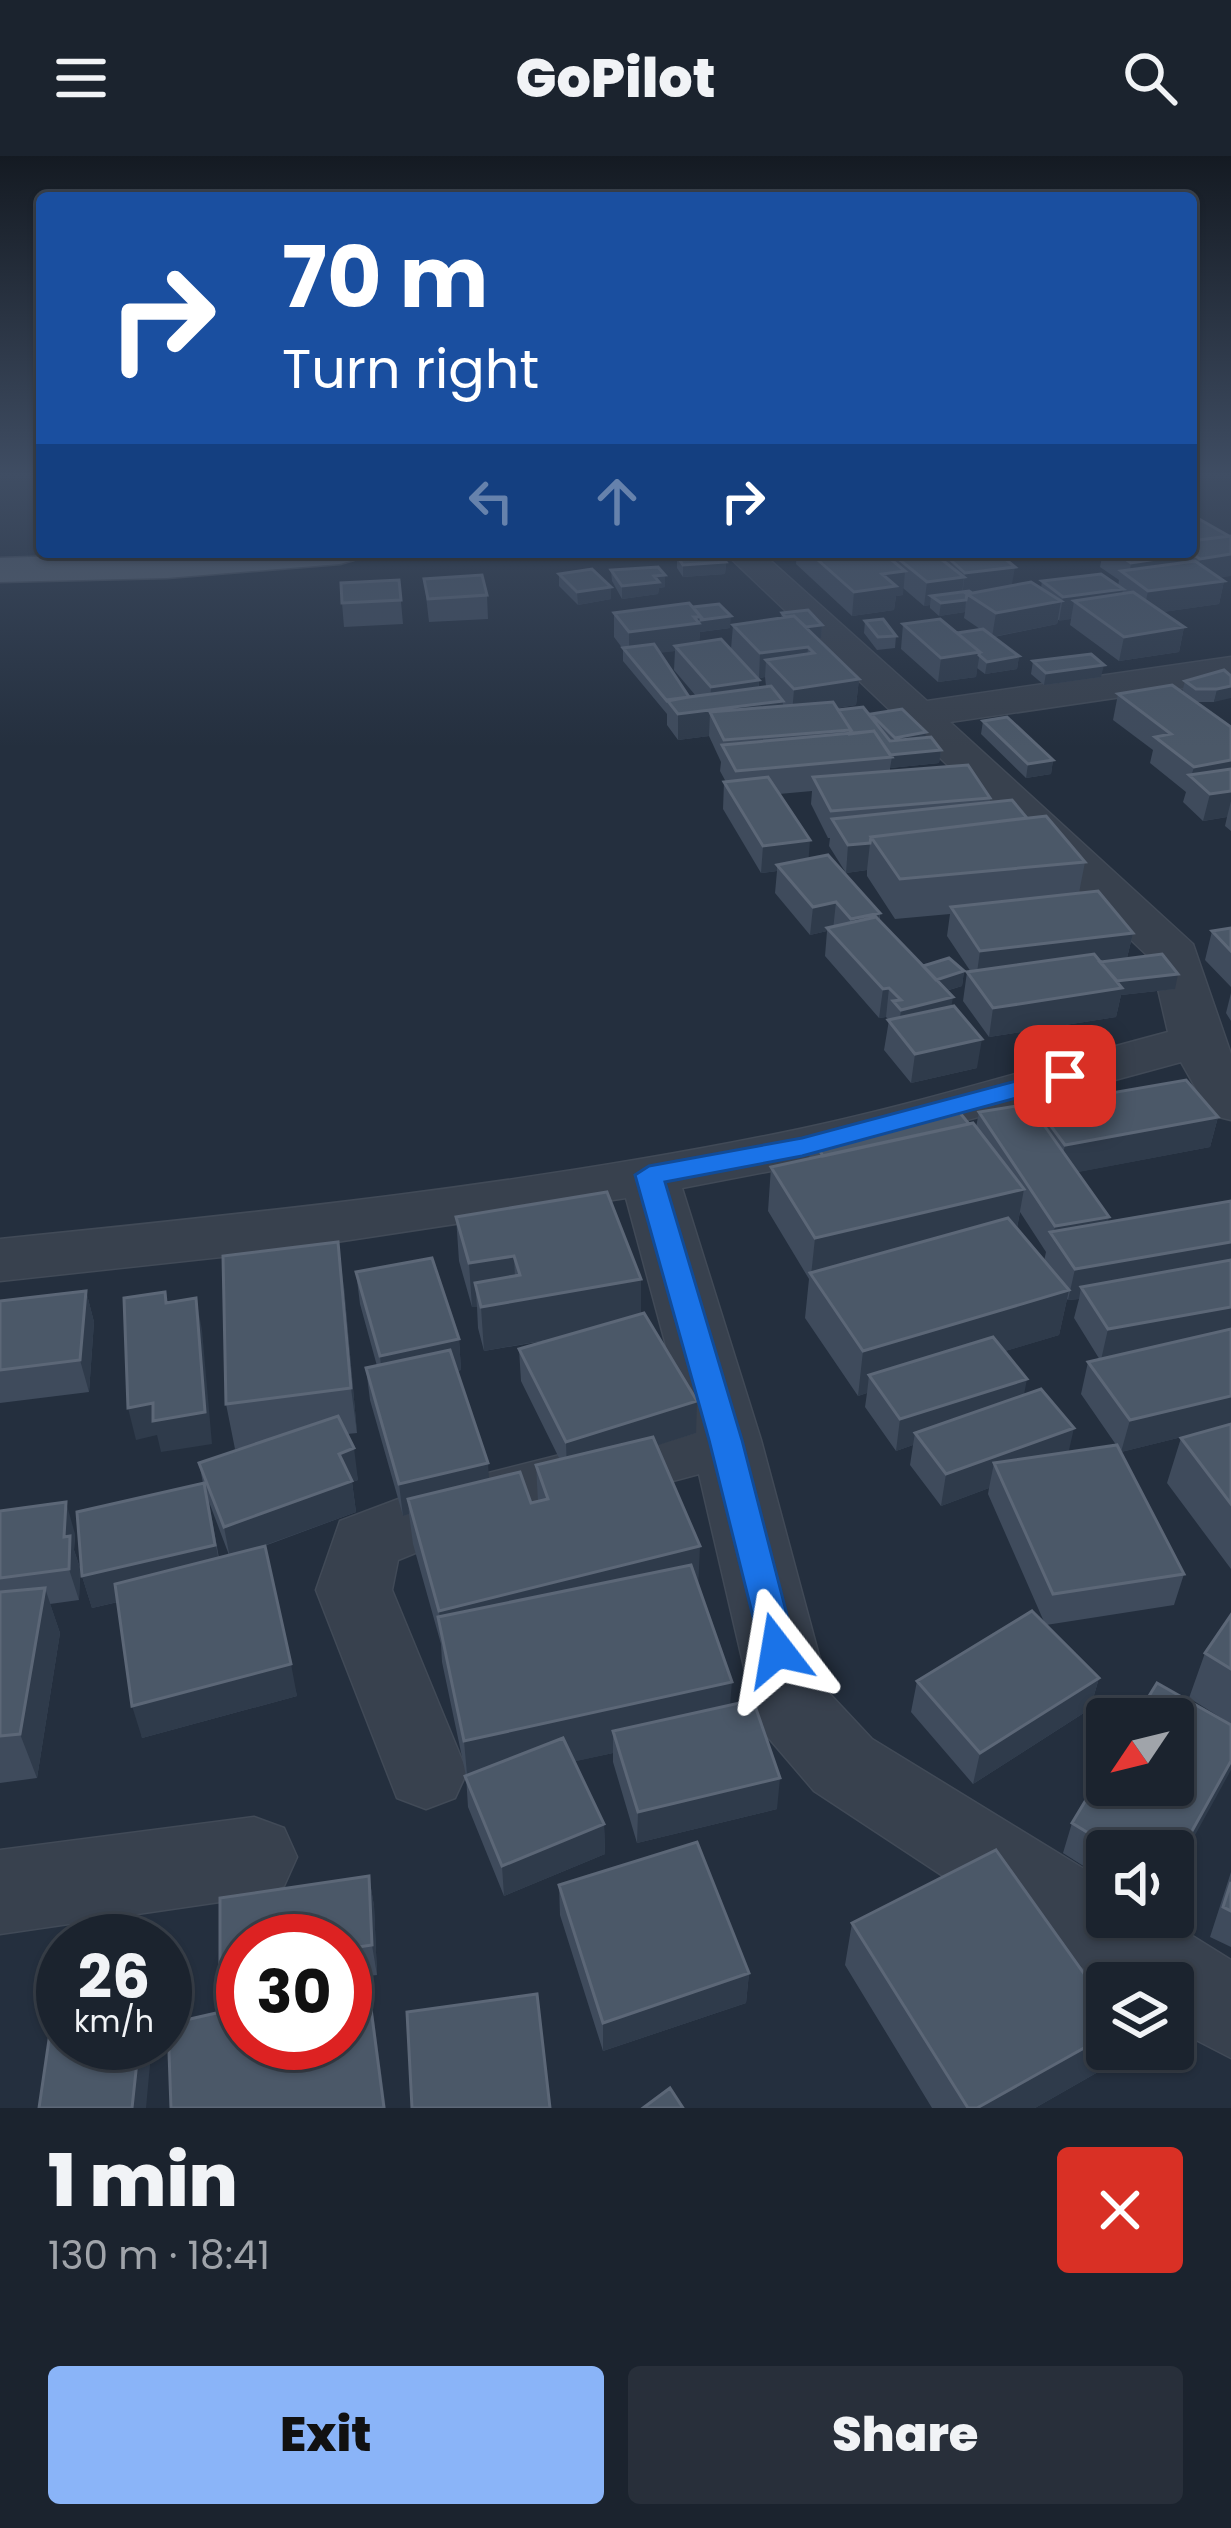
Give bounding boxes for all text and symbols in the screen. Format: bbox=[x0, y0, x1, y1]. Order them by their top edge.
text: GoPilot bbox=[516, 40, 715, 116]
icon: menu bbox=[48, 45, 114, 111]
icon: search bbox=[1117, 45, 1183, 111]
text: 70 m bbox=[282, 219, 488, 336]
icon: right bbox=[84, 240, 240, 396]
text: Turn right bbox=[282, 331, 539, 407]
icon: left bbox=[458, 468, 524, 534]
icon: ahead bbox=[584, 468, 650, 534]
icon: right bbox=[710, 468, 776, 534]
pin bbox=[1014, 1025, 1116, 1127]
icon: arrive bbox=[1032, 1043, 1098, 1109]
position arrow bbox=[714, 1587, 840, 1713]
north arrow bbox=[1086, 1698, 1194, 1806]
map controls bbox=[1086, 1698, 1194, 2070]
button: sound bbox=[1086, 1830, 1194, 1938]
speed limit sign: 30 bbox=[216, 1914, 372, 2070]
text: 26 bbox=[78, 1935, 150, 2019]
button: layers bbox=[1086, 1962, 1194, 2070]
text: km/h bbox=[74, 2000, 154, 2043]
text: 1 min bbox=[48, 2130, 238, 2231]
button: close bbox=[1057, 2147, 1183, 2273]
text: 130 m · 18:41 bbox=[48, 2228, 270, 2283]
button: Exit bbox=[48, 2366, 604, 2504]
button: Share bbox=[628, 2366, 1183, 2504]

